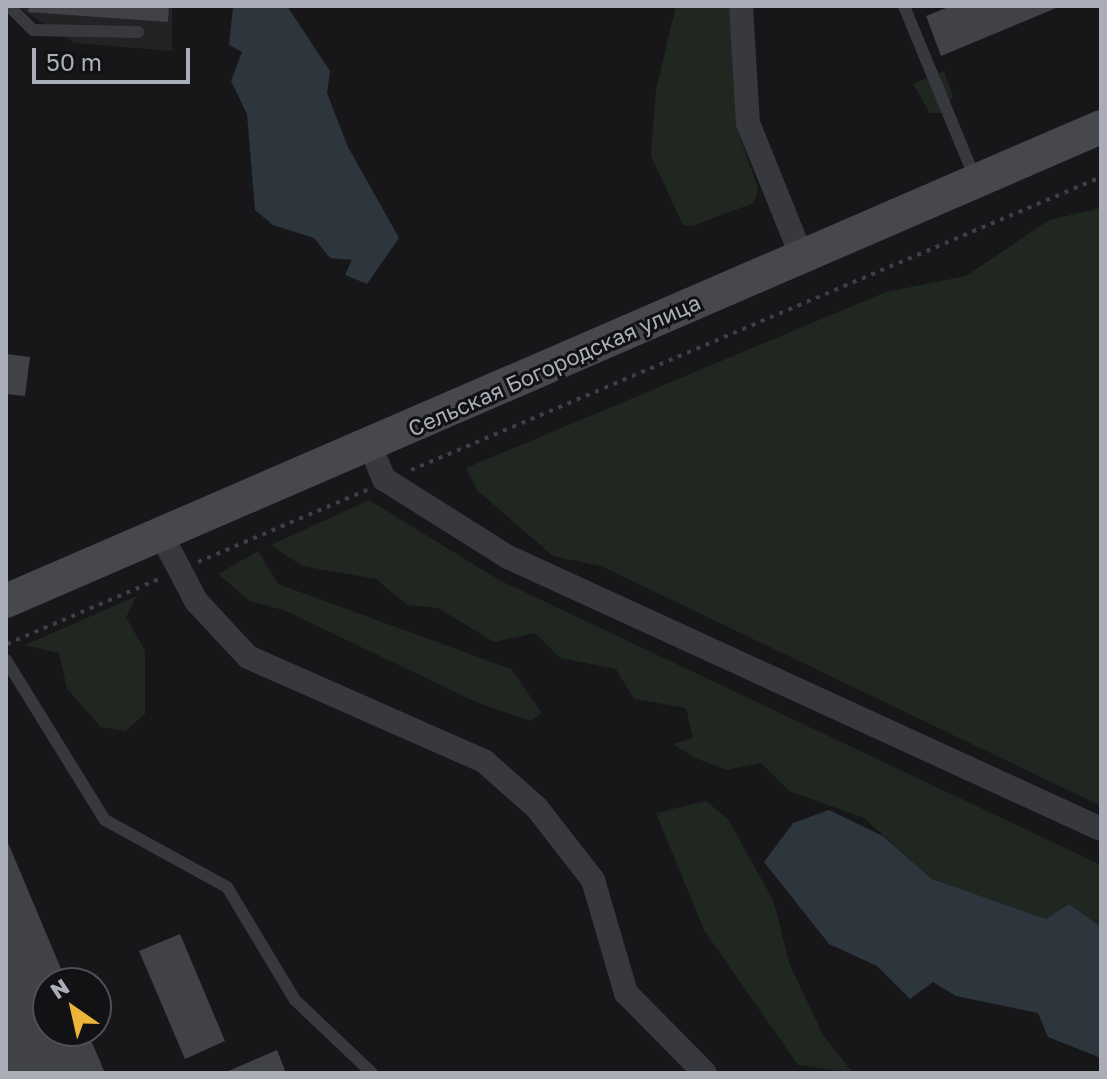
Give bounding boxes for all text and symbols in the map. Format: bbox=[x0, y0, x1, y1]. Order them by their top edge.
scale bar bbox=[36, 32, 194, 82]
text: 50 m bbox=[46, 47, 102, 76]
street label: Сельская Богородская улица bbox=[404, 288, 704, 442]
north arrow bbox=[32, 967, 112, 1047]
text: N bbox=[45, 972, 74, 1004]

